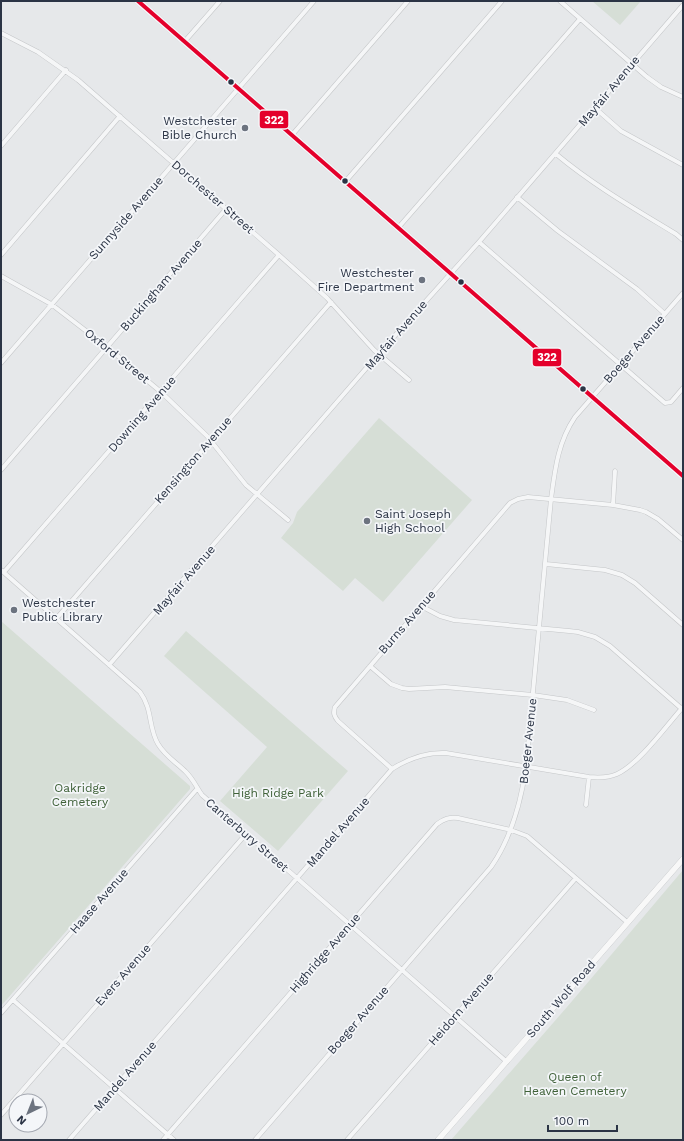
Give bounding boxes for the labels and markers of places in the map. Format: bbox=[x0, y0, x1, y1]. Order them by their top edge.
unlabelled marker bbox=[226, 77, 236, 87]
place label: Westchester Bible Church bbox=[162, 114, 237, 142]
marker: Westchester Bible Church bbox=[240, 123, 250, 133]
unlabelled marker bbox=[340, 176, 350, 186]
place label: Westchester Fire Department bbox=[318, 266, 414, 294]
marker: Westchester Fire Department bbox=[417, 275, 427, 285]
unlabelled marker bbox=[456, 277, 466, 287]
unlabelled marker bbox=[578, 384, 588, 394]
place label: Saint Joseph High School bbox=[375, 507, 451, 535]
marker: Saint Joseph High School bbox=[362, 516, 372, 526]
place label: Westchester Public Library bbox=[22, 596, 103, 624]
marker: Westchester Public Library bbox=[9, 605, 19, 615]

